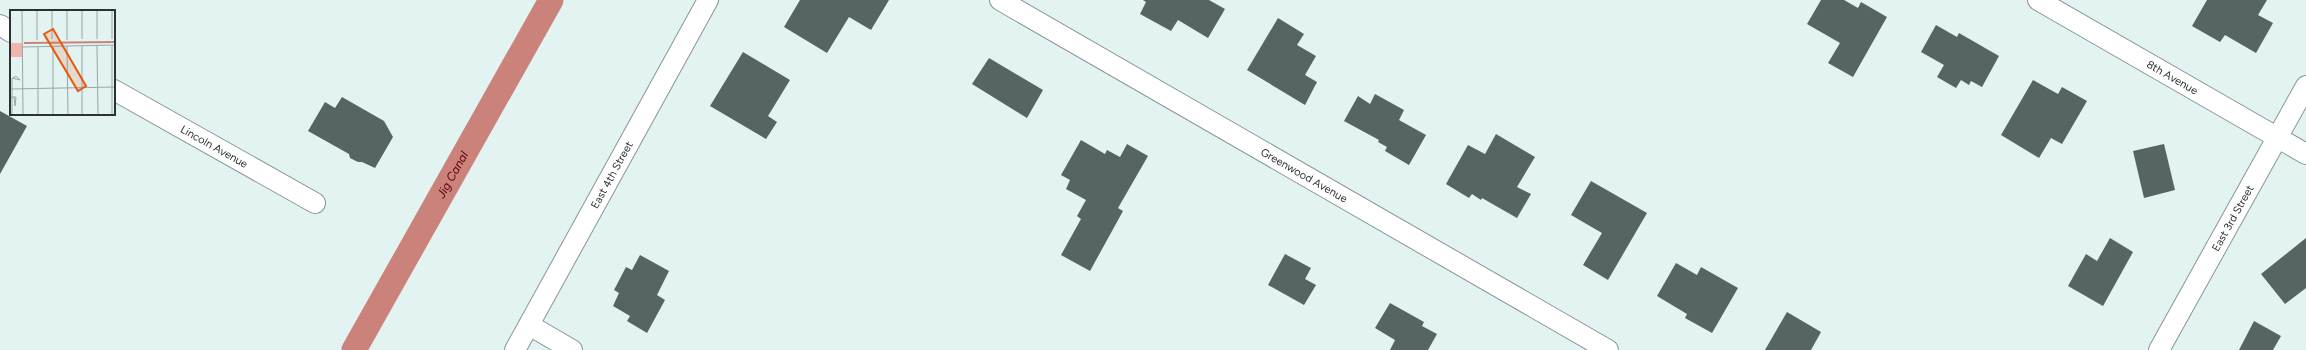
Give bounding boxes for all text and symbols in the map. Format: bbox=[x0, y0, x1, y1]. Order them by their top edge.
inset map bbox=[10, 10, 115, 115]
street label: 8th Avenue bbox=[2144, 58, 2200, 98]
street label: Lincoln Avenue bbox=[178, 123, 250, 171]
street label: East 4th Street bbox=[588, 139, 636, 211]
street label: Greenwood Avenue bbox=[1258, 145, 1350, 206]
water label: Jig Canal bbox=[433, 149, 471, 201]
street label: East 3rd Street bbox=[2209, 183, 2257, 254]

